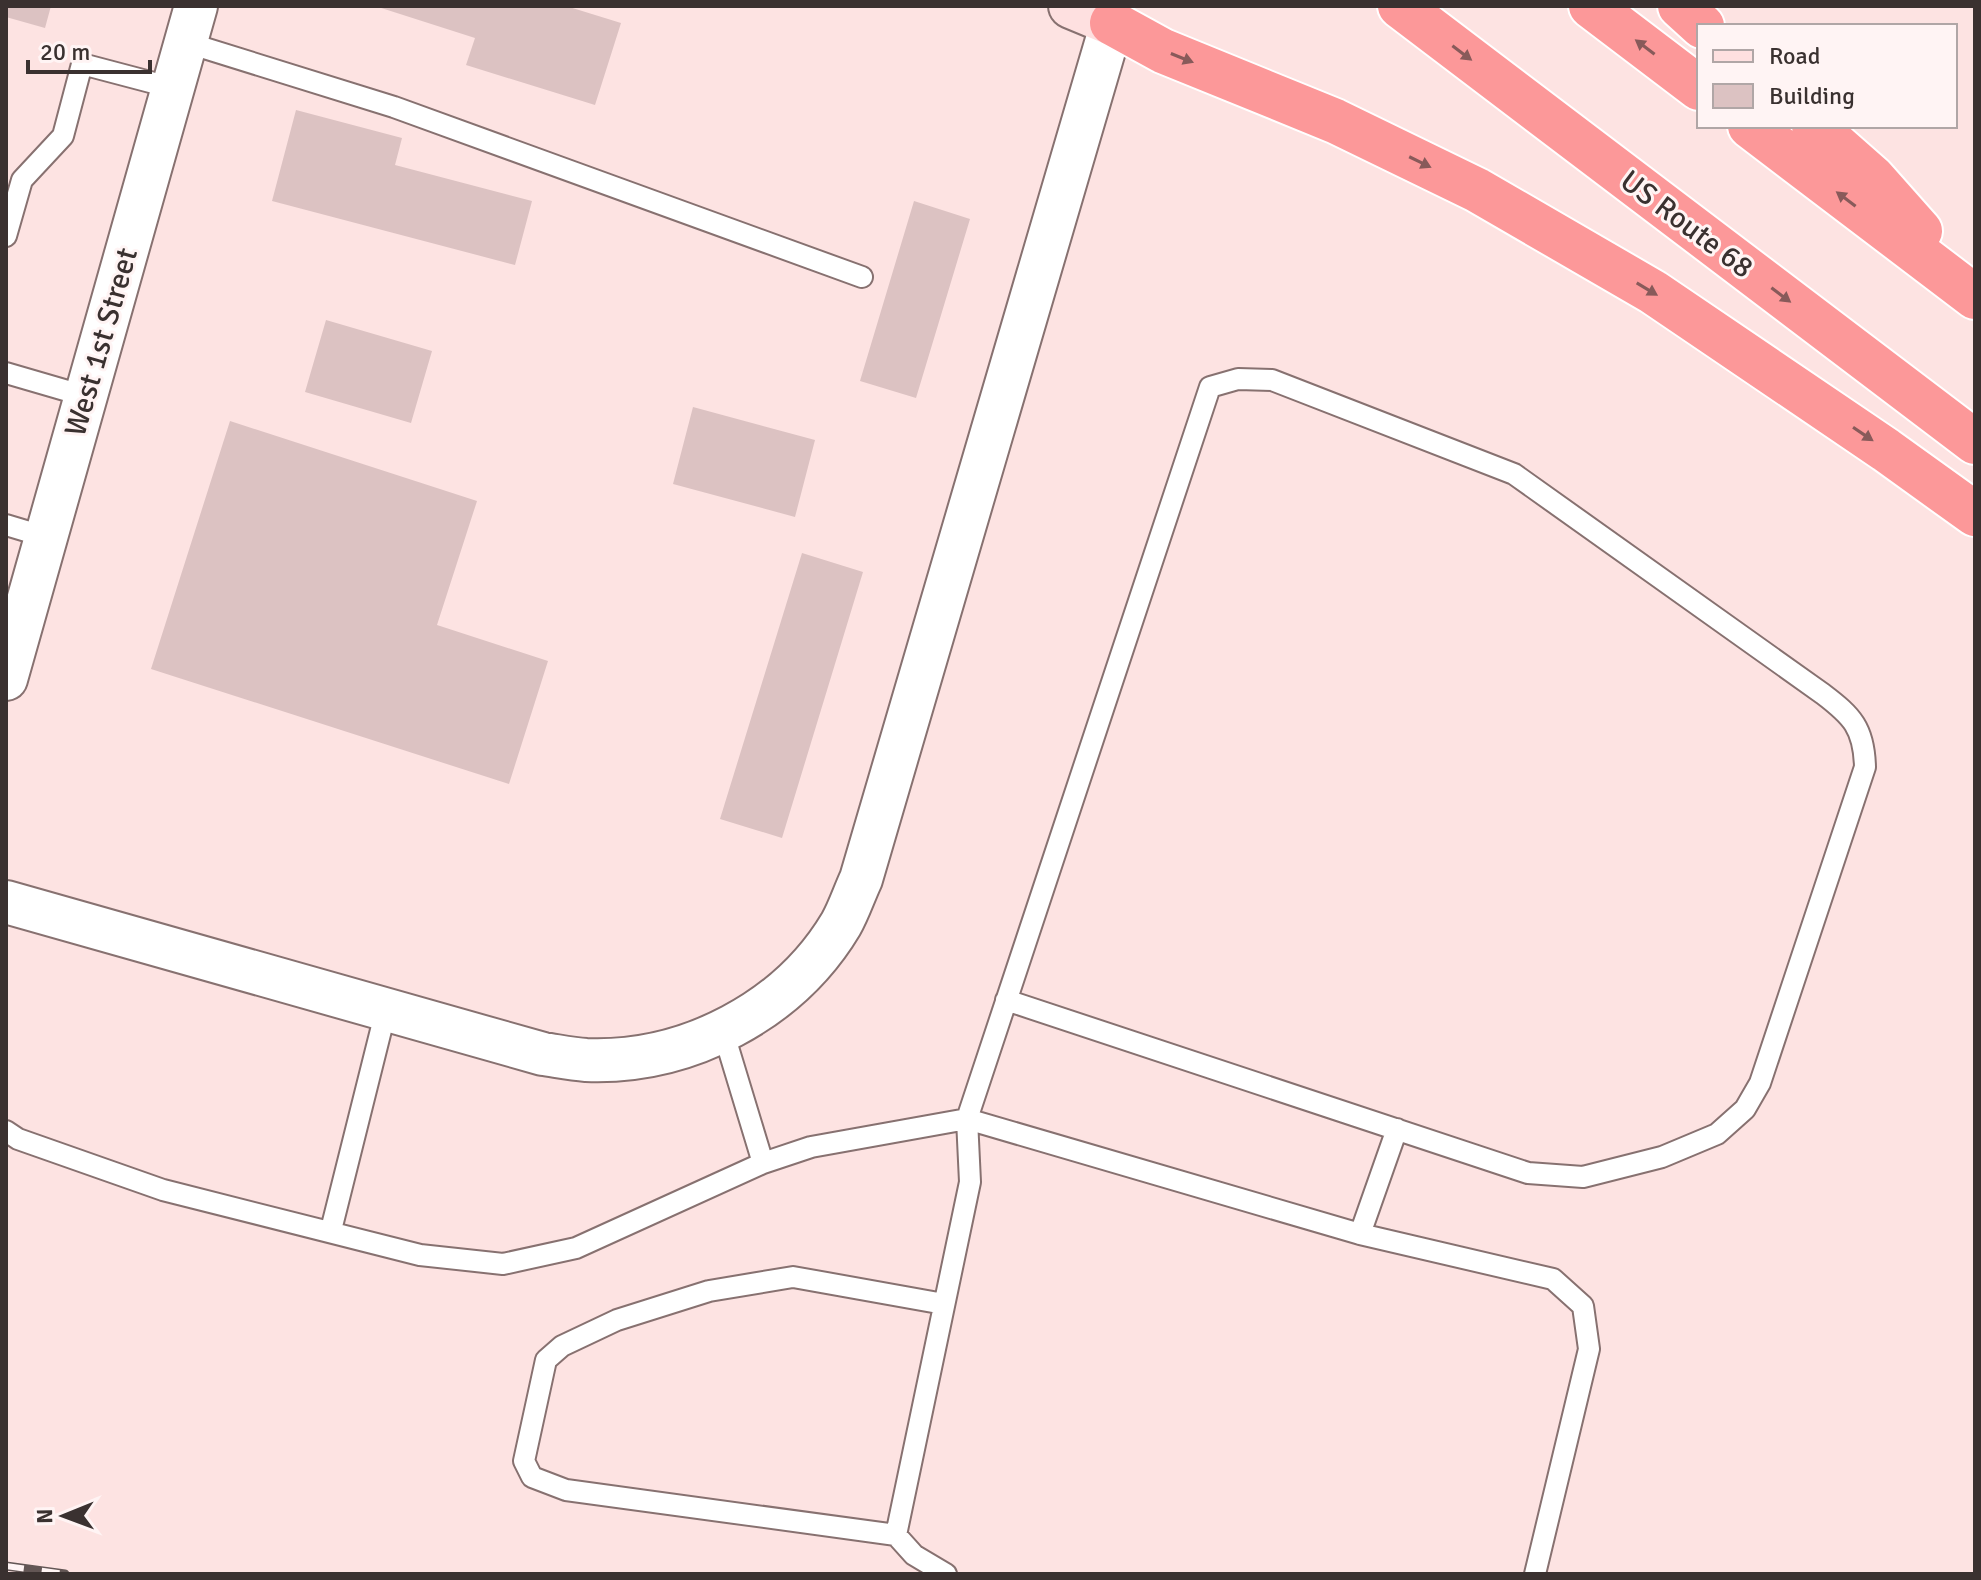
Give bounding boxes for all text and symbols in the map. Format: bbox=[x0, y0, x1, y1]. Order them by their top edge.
scale bar bbox=[28, 24, 150, 74]
legend bbox=[1697, 24, 1957, 128]
text: 20 m bbox=[40, 37, 90, 67]
one-way arrow bbox=[1635, 39, 1655, 55]
text: Road bbox=[1769, 41, 1820, 71]
one-way arrow bbox=[1452, 45, 1472, 61]
one-way arrow bbox=[1170, 52, 1194, 65]
text: Building bbox=[1769, 81, 1855, 111]
one-way arrow bbox=[1409, 156, 1432, 169]
street label: US Route 68 bbox=[1613, 162, 1761, 286]
one-way arrow bbox=[1836, 192, 1856, 208]
street label: West 1st Street bbox=[57, 244, 146, 441]
one-way arrow bbox=[1636, 282, 1658, 296]
one-way arrow bbox=[1770, 286, 1791, 302]
one-way arrow bbox=[1852, 426, 1873, 441]
north arrow bbox=[24, 1476, 104, 1556]
text: N bbox=[31, 1508, 58, 1524]

